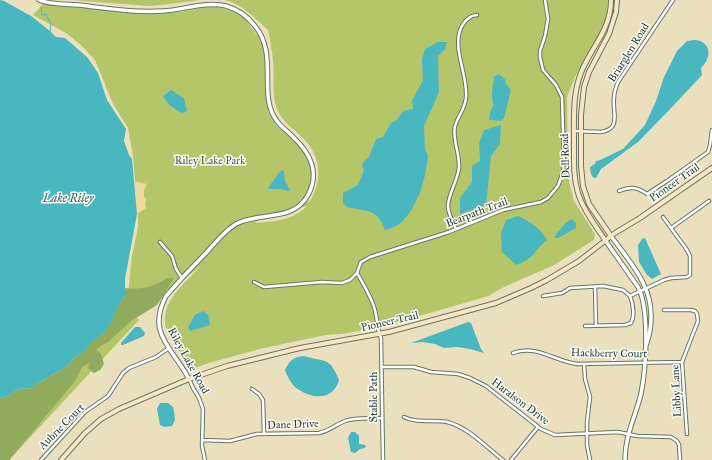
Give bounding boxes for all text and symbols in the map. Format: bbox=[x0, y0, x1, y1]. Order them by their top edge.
street label: Briarglen Road bbox=[606, 21, 652, 85]
street label: Dell Road bbox=[559, 133, 573, 179]
park label: Riley Lake Park bbox=[175, 154, 245, 168]
street label: Pioneer Trail bbox=[647, 161, 703, 205]
water label: Lake Riley bbox=[43, 192, 93, 206]
street label: Bearpath Trail bbox=[444, 195, 510, 231]
street label: Pioneer Trail bbox=[360, 309, 420, 335]
street label: Riley Lake Road bbox=[164, 325, 212, 397]
street label: Hackberry Court bbox=[571, 347, 647, 361]
street label: Libby Lane bbox=[669, 364, 685, 418]
street label: Stable Path bbox=[367, 372, 381, 422]
street label: Haralson Drive bbox=[488, 376, 552, 428]
street label: Aubrie Court bbox=[36, 401, 88, 453]
street label: Dane Drive bbox=[267, 418, 319, 432]

